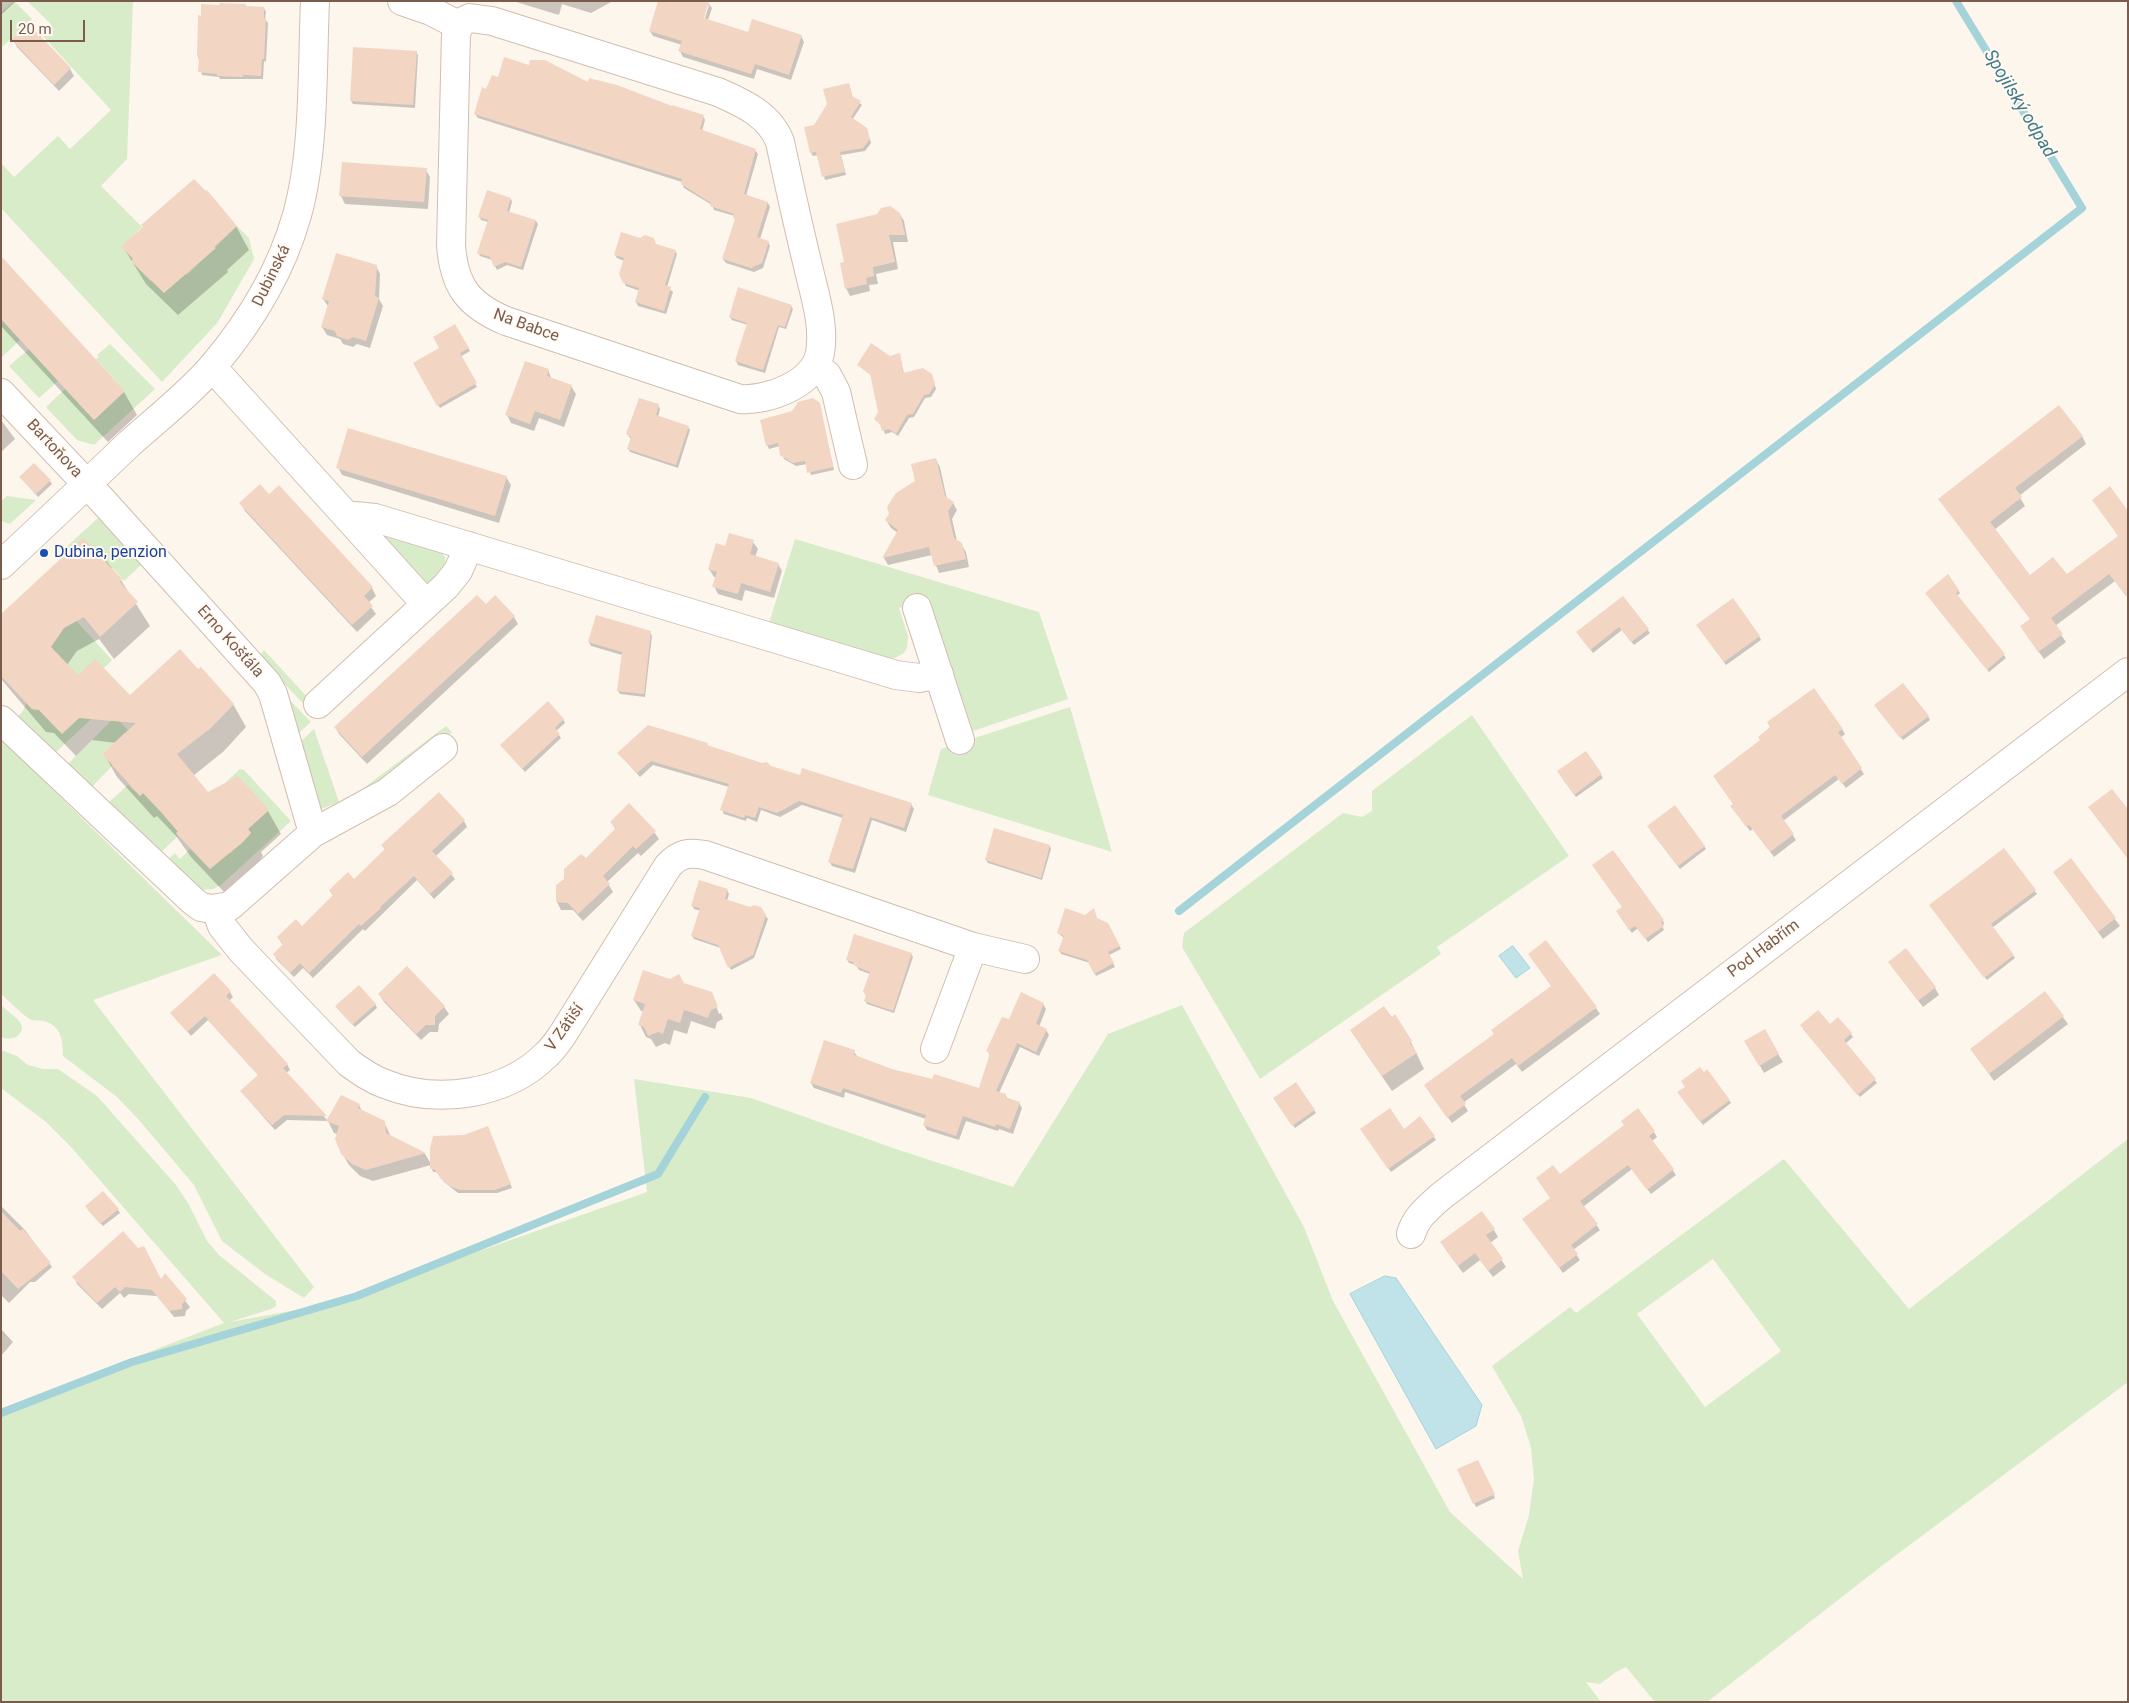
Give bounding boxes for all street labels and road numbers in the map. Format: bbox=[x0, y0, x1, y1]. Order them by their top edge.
street label: Dubinská bbox=[249, 242, 295, 310]
street label: Na Babce bbox=[490, 305, 562, 347]
street label: Bartoňova bbox=[22, 416, 86, 482]
street label: Erno Košťála bbox=[193, 602, 267, 682]
street label: Pod Habřím bbox=[1724, 916, 1804, 982]
street label: V Zátiší bbox=[542, 1000, 588, 1056]

